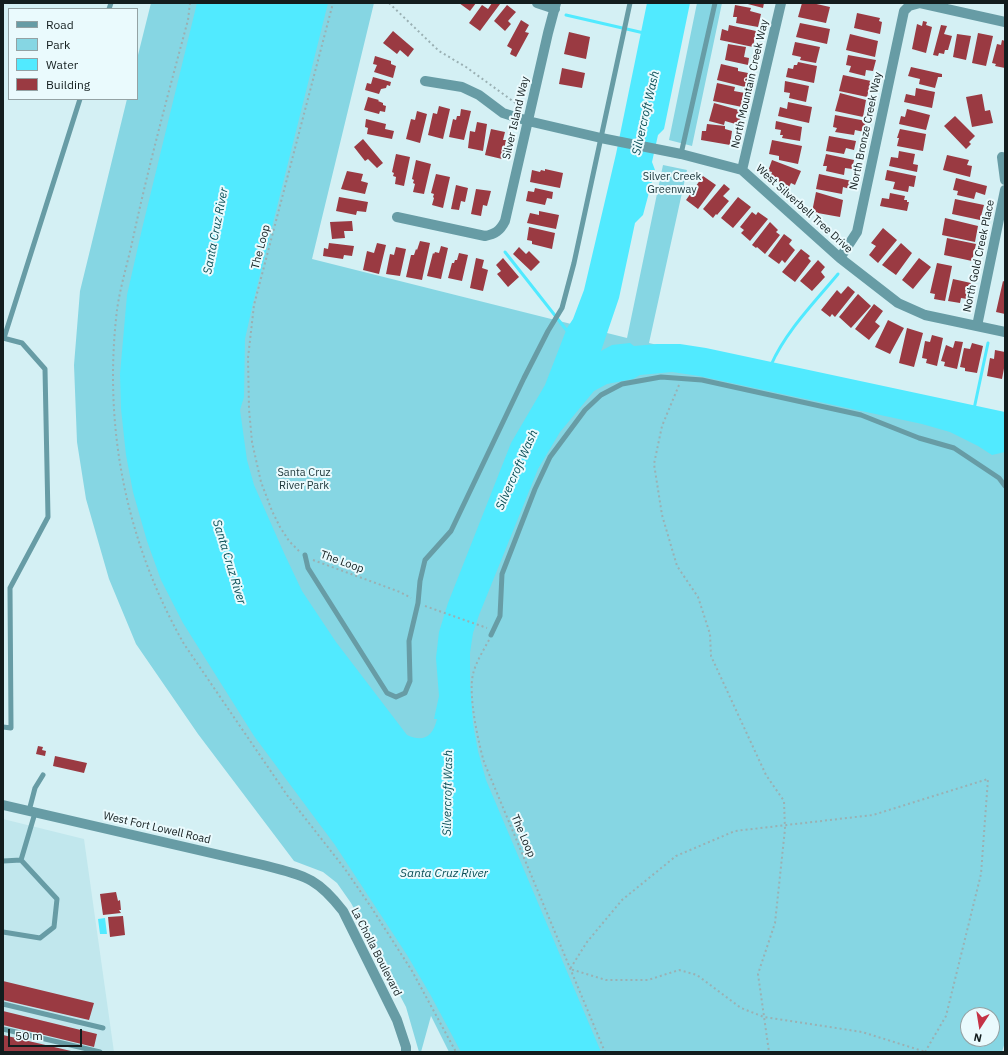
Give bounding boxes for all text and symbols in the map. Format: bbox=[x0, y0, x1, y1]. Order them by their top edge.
legend bbox=[8, 8, 138, 100]
text: Road bbox=[46, 17, 74, 32]
street label: North Mountain Creek Way bbox=[729, 18, 771, 150]
text: Park bbox=[46, 37, 70, 52]
text: Water bbox=[46, 57, 78, 72]
water label: Silvercroft Wash bbox=[629, 69, 663, 157]
street label: North Bronze Creek Way bbox=[847, 71, 885, 191]
street label: Silver Island Way bbox=[500, 75, 532, 161]
text: Building bbox=[46, 77, 90, 92]
street label: West Silverbell Tree Drive bbox=[753, 162, 855, 256]
park label: Silver Creek Greenway bbox=[643, 170, 701, 196]
water label: Santa Cruz River bbox=[201, 187, 231, 275]
street label: North Gold Creek Place bbox=[961, 198, 997, 314]
street label: The Loop bbox=[249, 223, 273, 271]
water label: Silvercroft Wash bbox=[493, 428, 541, 512]
park label: Santa Cruz River Park bbox=[277, 466, 331, 492]
water label: Santa Cruz River bbox=[209, 518, 249, 606]
street label: The Loop bbox=[318, 548, 366, 576]
water label: Silvercroft Wash bbox=[440, 750, 456, 836]
street label: West Fort Lowell Road bbox=[102, 809, 212, 847]
street label: The Loop bbox=[508, 813, 538, 859]
water label: Santa Cruz River bbox=[400, 867, 488, 881]
street label: La Cholla Boulevard bbox=[348, 905, 404, 999]
north arrow bbox=[960, 1007, 1000, 1047]
scale bar bbox=[10, 1021, 84, 1047]
text: 50 m bbox=[15, 1028, 43, 1043]
text: N bbox=[972, 1030, 983, 1045]

